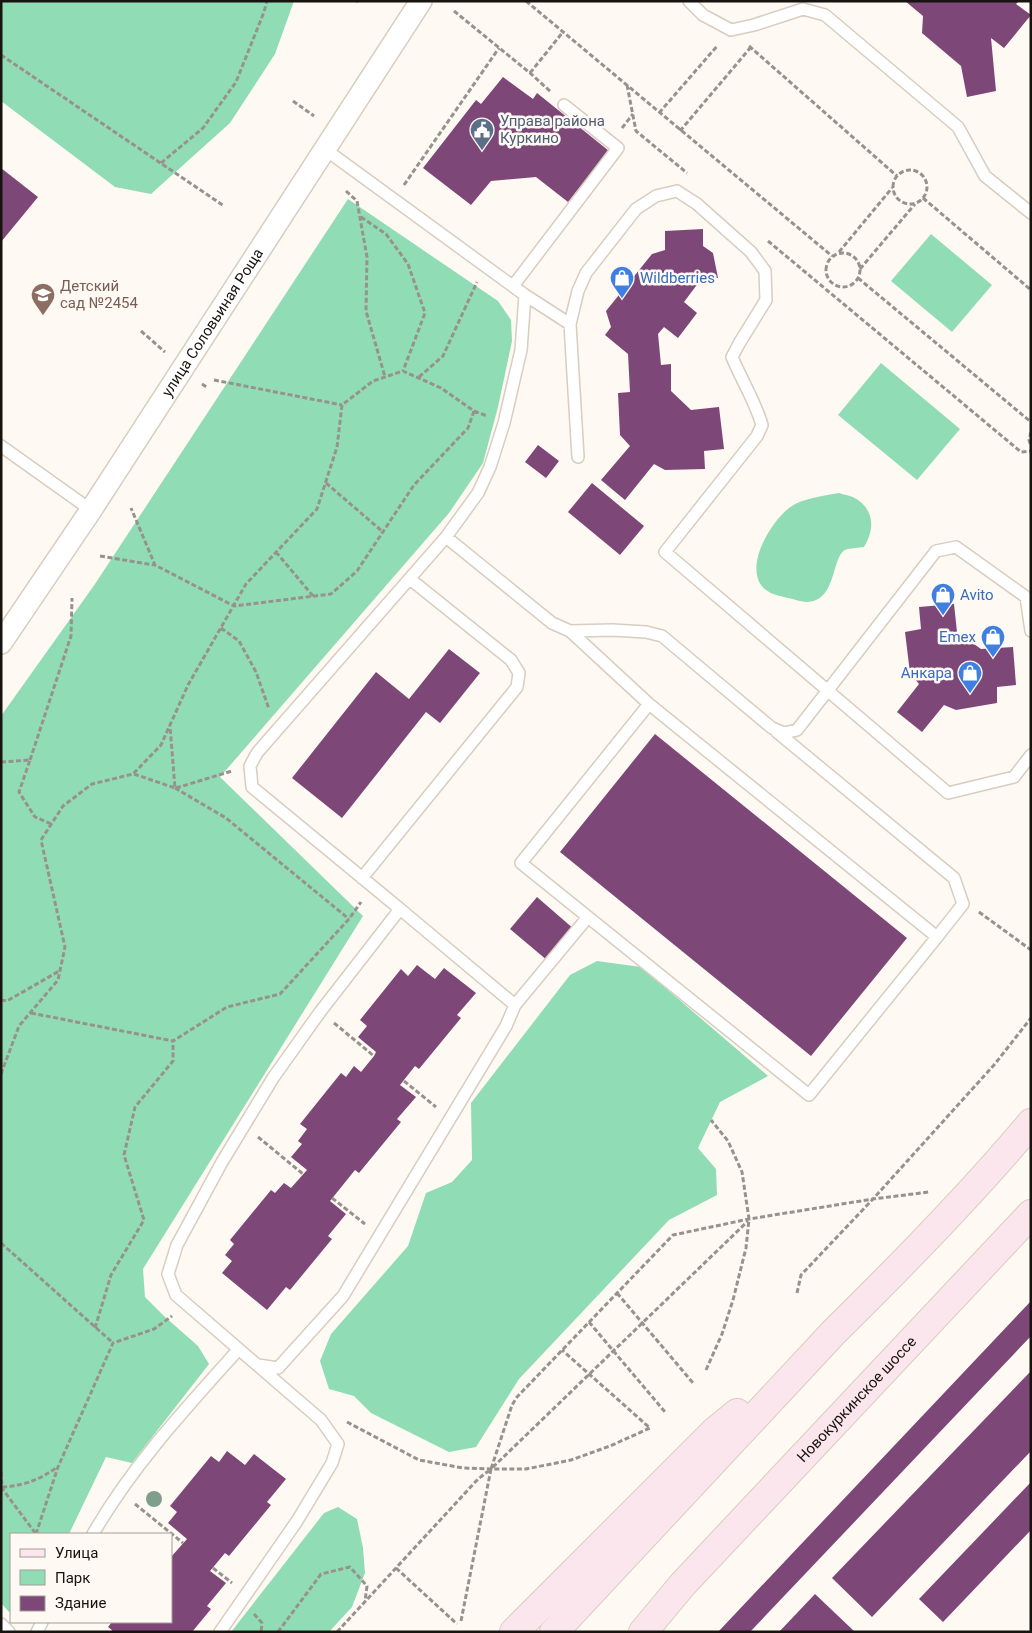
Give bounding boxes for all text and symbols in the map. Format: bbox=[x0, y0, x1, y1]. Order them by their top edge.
place label: Управа района Куркино bbox=[500, 112, 605, 147]
public building icon: Управа района Куркино bbox=[469, 117, 495, 151]
street label: улица Соловьиная Роща bbox=[158, 245, 267, 400]
shop icon: Wildberries bbox=[609, 265, 635, 299]
place label: Wildberries bbox=[640, 269, 715, 287]
place label: Детский сад №2454 bbox=[60, 277, 138, 312]
school or university icon: Детский сад №2454 bbox=[30, 282, 56, 316]
shop icon: Avito bbox=[930, 582, 956, 616]
place label: Avito bbox=[960, 586, 994, 604]
shop icon: Emex bbox=[980, 624, 1006, 658]
place label: Emex bbox=[939, 628, 977, 646]
shop icon: Анкара bbox=[957, 660, 983, 694]
place label: Анкара bbox=[901, 664, 952, 682]
street label: Новокуркинское шоссе bbox=[793, 1333, 920, 1466]
legend bbox=[10, 1533, 172, 1623]
text: Улица bbox=[55, 1544, 98, 1562]
text: Парк bbox=[55, 1569, 90, 1587]
text: Здание bbox=[55, 1594, 106, 1612]

